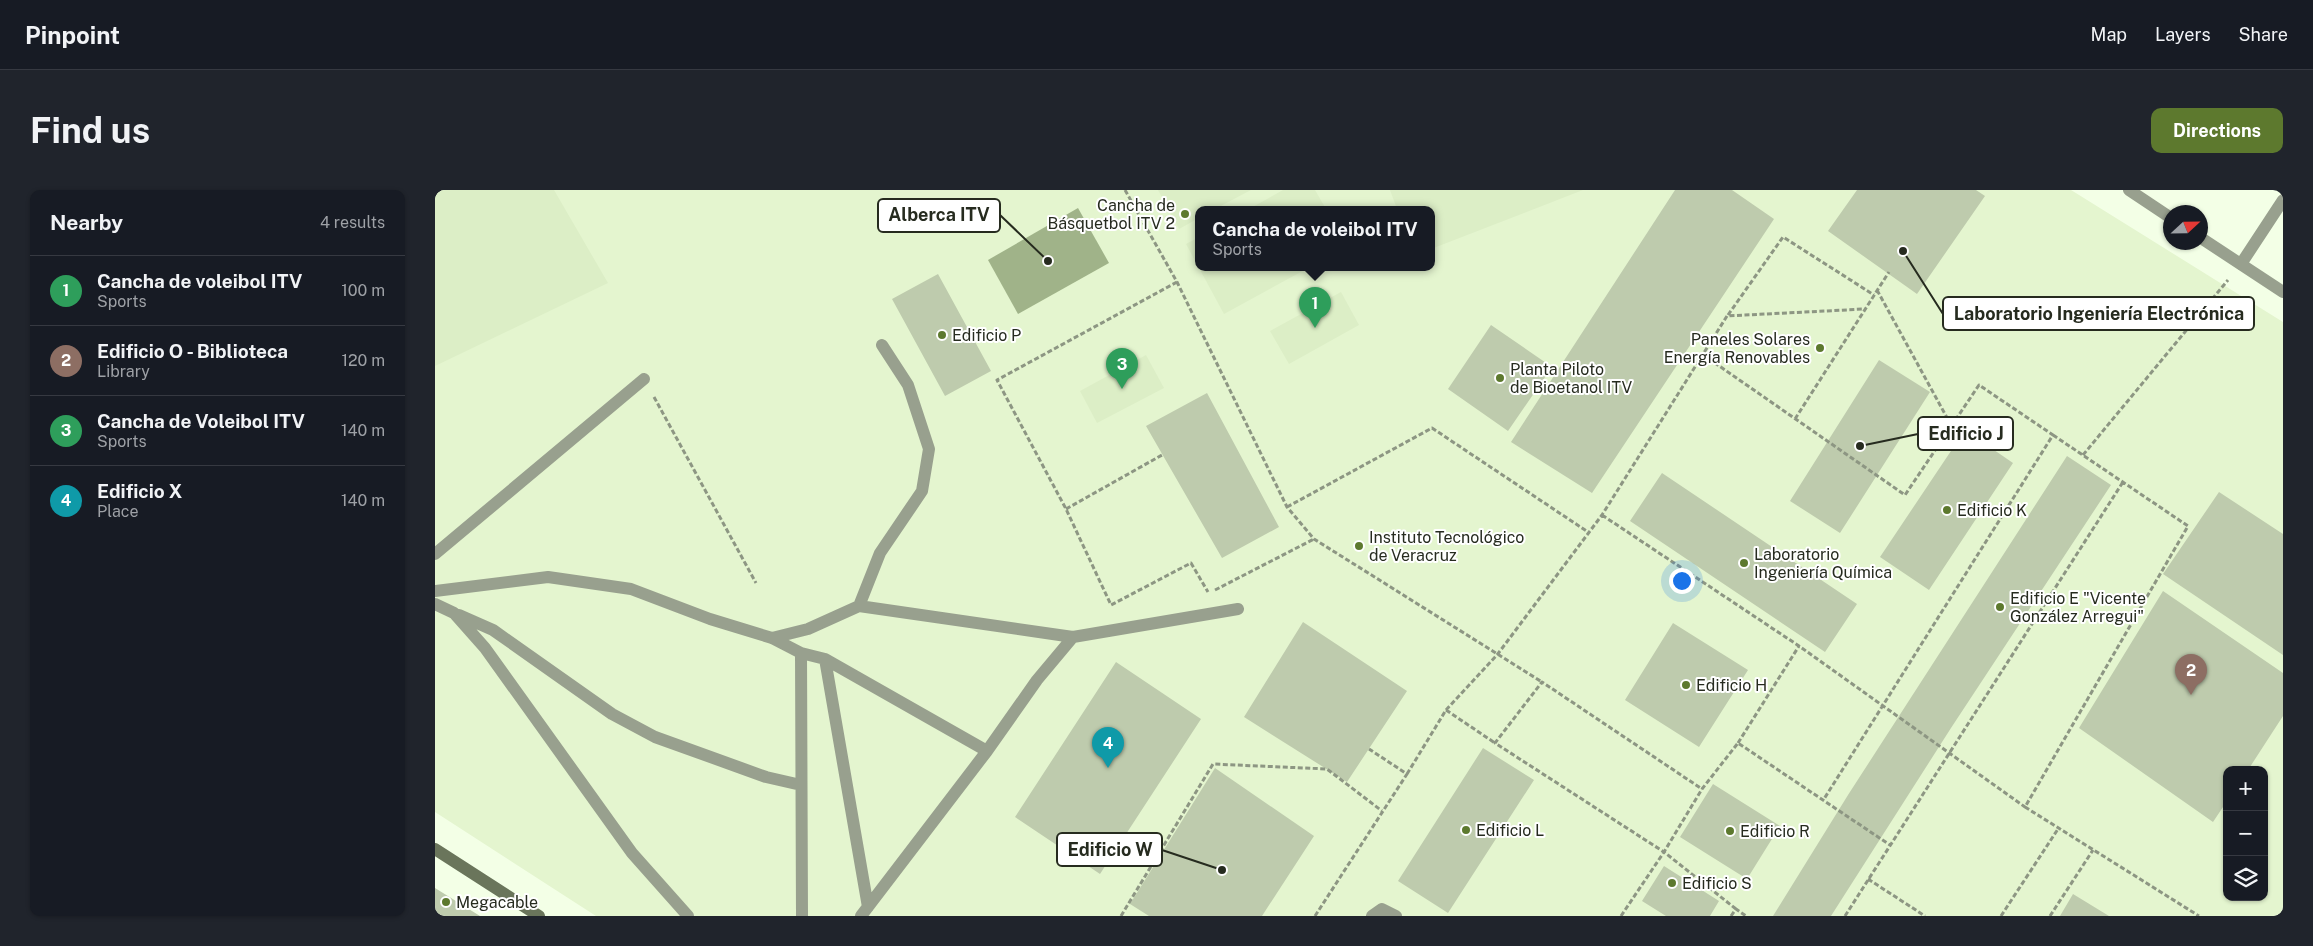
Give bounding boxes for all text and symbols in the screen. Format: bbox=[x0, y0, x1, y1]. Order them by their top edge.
text: Pinpoint bbox=[25, 21, 120, 49]
text: Map bbox=[2091, 24, 2127, 45]
text: Layers bbox=[2155, 24, 2211, 45]
text: Share bbox=[2239, 24, 2288, 45]
button: Directions bbox=[2151, 108, 2283, 153]
text: Find us bbox=[30, 110, 150, 151]
place label: Cancha de Básquetbol ITV 2 bbox=[1048, 196, 1175, 233]
callout: Alberca ITV bbox=[878, 199, 1000, 232]
text: Alberca ITV bbox=[888, 204, 990, 225]
north arrow bbox=[2163, 205, 2208, 250]
popup bbox=[1195, 206, 1435, 271]
marker: Cancha de Básquetbol ITV 2 bbox=[1179, 208, 1191, 220]
text: Nearby bbox=[50, 210, 123, 235]
text: 4 results bbox=[320, 213, 385, 232]
text: Cancha de voleibol ITV bbox=[1212, 218, 1418, 240]
text: Sports bbox=[1212, 240, 1262, 259]
text: Cancha de voleibol ITV bbox=[97, 270, 302, 292]
text: 1 bbox=[63, 281, 69, 300]
text: 100 m bbox=[341, 281, 385, 300]
pin: 1 bbox=[1299, 287, 1331, 328]
text: Sports bbox=[97, 292, 147, 311]
callout: Laboratorio Ingeniería Electrónica bbox=[1943, 297, 2254, 330]
text: Laboratorio Ingeniería Electrónica bbox=[1954, 303, 2244, 324]
place label: Edificio P bbox=[952, 326, 1021, 345]
marker: Edificio P bbox=[936, 329, 948, 341]
place label: Paneles Solares Energía Renovables bbox=[1664, 330, 1810, 367]
text: Edificio O - Biblioteca bbox=[97, 340, 288, 362]
marker: Paneles Solares Energía Renovables bbox=[1814, 342, 1826, 354]
pin: 3 bbox=[1106, 348, 1138, 389]
text: 2 bbox=[61, 351, 71, 370]
text: 120 m bbox=[341, 351, 385, 370]
place label: Planta Piloto de Bioetanol ITV bbox=[1510, 360, 1632, 397]
text: Library bbox=[97, 362, 150, 381]
marker: Planta Piloto de Bioetanol ITV bbox=[1494, 372, 1506, 384]
text: Cancha de Voleibol ITV bbox=[97, 410, 305, 432]
callout: Edificio J bbox=[1918, 417, 2013, 450]
text: 3 bbox=[61, 421, 71, 440]
text: 140 m bbox=[341, 421, 385, 440]
text: Edificio J bbox=[1928, 423, 2004, 444]
text: Sports bbox=[97, 432, 147, 451]
text: Edificio X bbox=[97, 480, 183, 502]
text: 4 bbox=[61, 491, 71, 510]
text: 140 m bbox=[341, 491, 385, 510]
place label: Edificio K bbox=[1957, 501, 2027, 520]
text: Place bbox=[97, 502, 139, 521]
marker: Edificio K bbox=[1941, 504, 1953, 516]
place label: Instituto Tecnológico de Veracruz bbox=[1369, 528, 1524, 565]
marker: Instituto Tecnológico de Veracruz bbox=[1353, 540, 1365, 552]
place label: Laboratorio Ingeniería Química bbox=[1754, 545, 1892, 582]
marker: Laboratorio Ingeniería Química bbox=[1738, 557, 1750, 569]
your location bbox=[1669, 568, 1695, 594]
place label: Edificio E "Vicente González Arregui" bbox=[2010, 589, 2146, 626]
marker: Edificio E "Vicente González Arregui" bbox=[1994, 601, 2006, 613]
pin: 2 bbox=[2175, 654, 2207, 695]
place label: Edificio H bbox=[1696, 676, 1767, 695]
marker: Edificio H bbox=[1680, 679, 1692, 691]
pin: 4 bbox=[1092, 727, 1124, 768]
map controls bbox=[2223, 766, 2268, 901]
button: + bbox=[2223, 766, 2268, 811]
button: − bbox=[2223, 811, 2268, 856]
place label: Edificio L bbox=[1476, 821, 1544, 840]
place label: Edificio R bbox=[1740, 822, 1810, 841]
marker: Edificio L bbox=[1460, 824, 1472, 836]
marker: Edificio R bbox=[1724, 825, 1736, 837]
callout: Edificio W bbox=[1057, 833, 1162, 866]
text: Edificio W bbox=[1067, 839, 1153, 860]
button: layers bbox=[2223, 856, 2268, 901]
place label: Edificio S bbox=[1682, 874, 1752, 893]
marker: Edificio S bbox=[1666, 877, 1678, 889]
place label: Megacable bbox=[456, 893, 538, 912]
marker: Megacable bbox=[440, 896, 452, 908]

